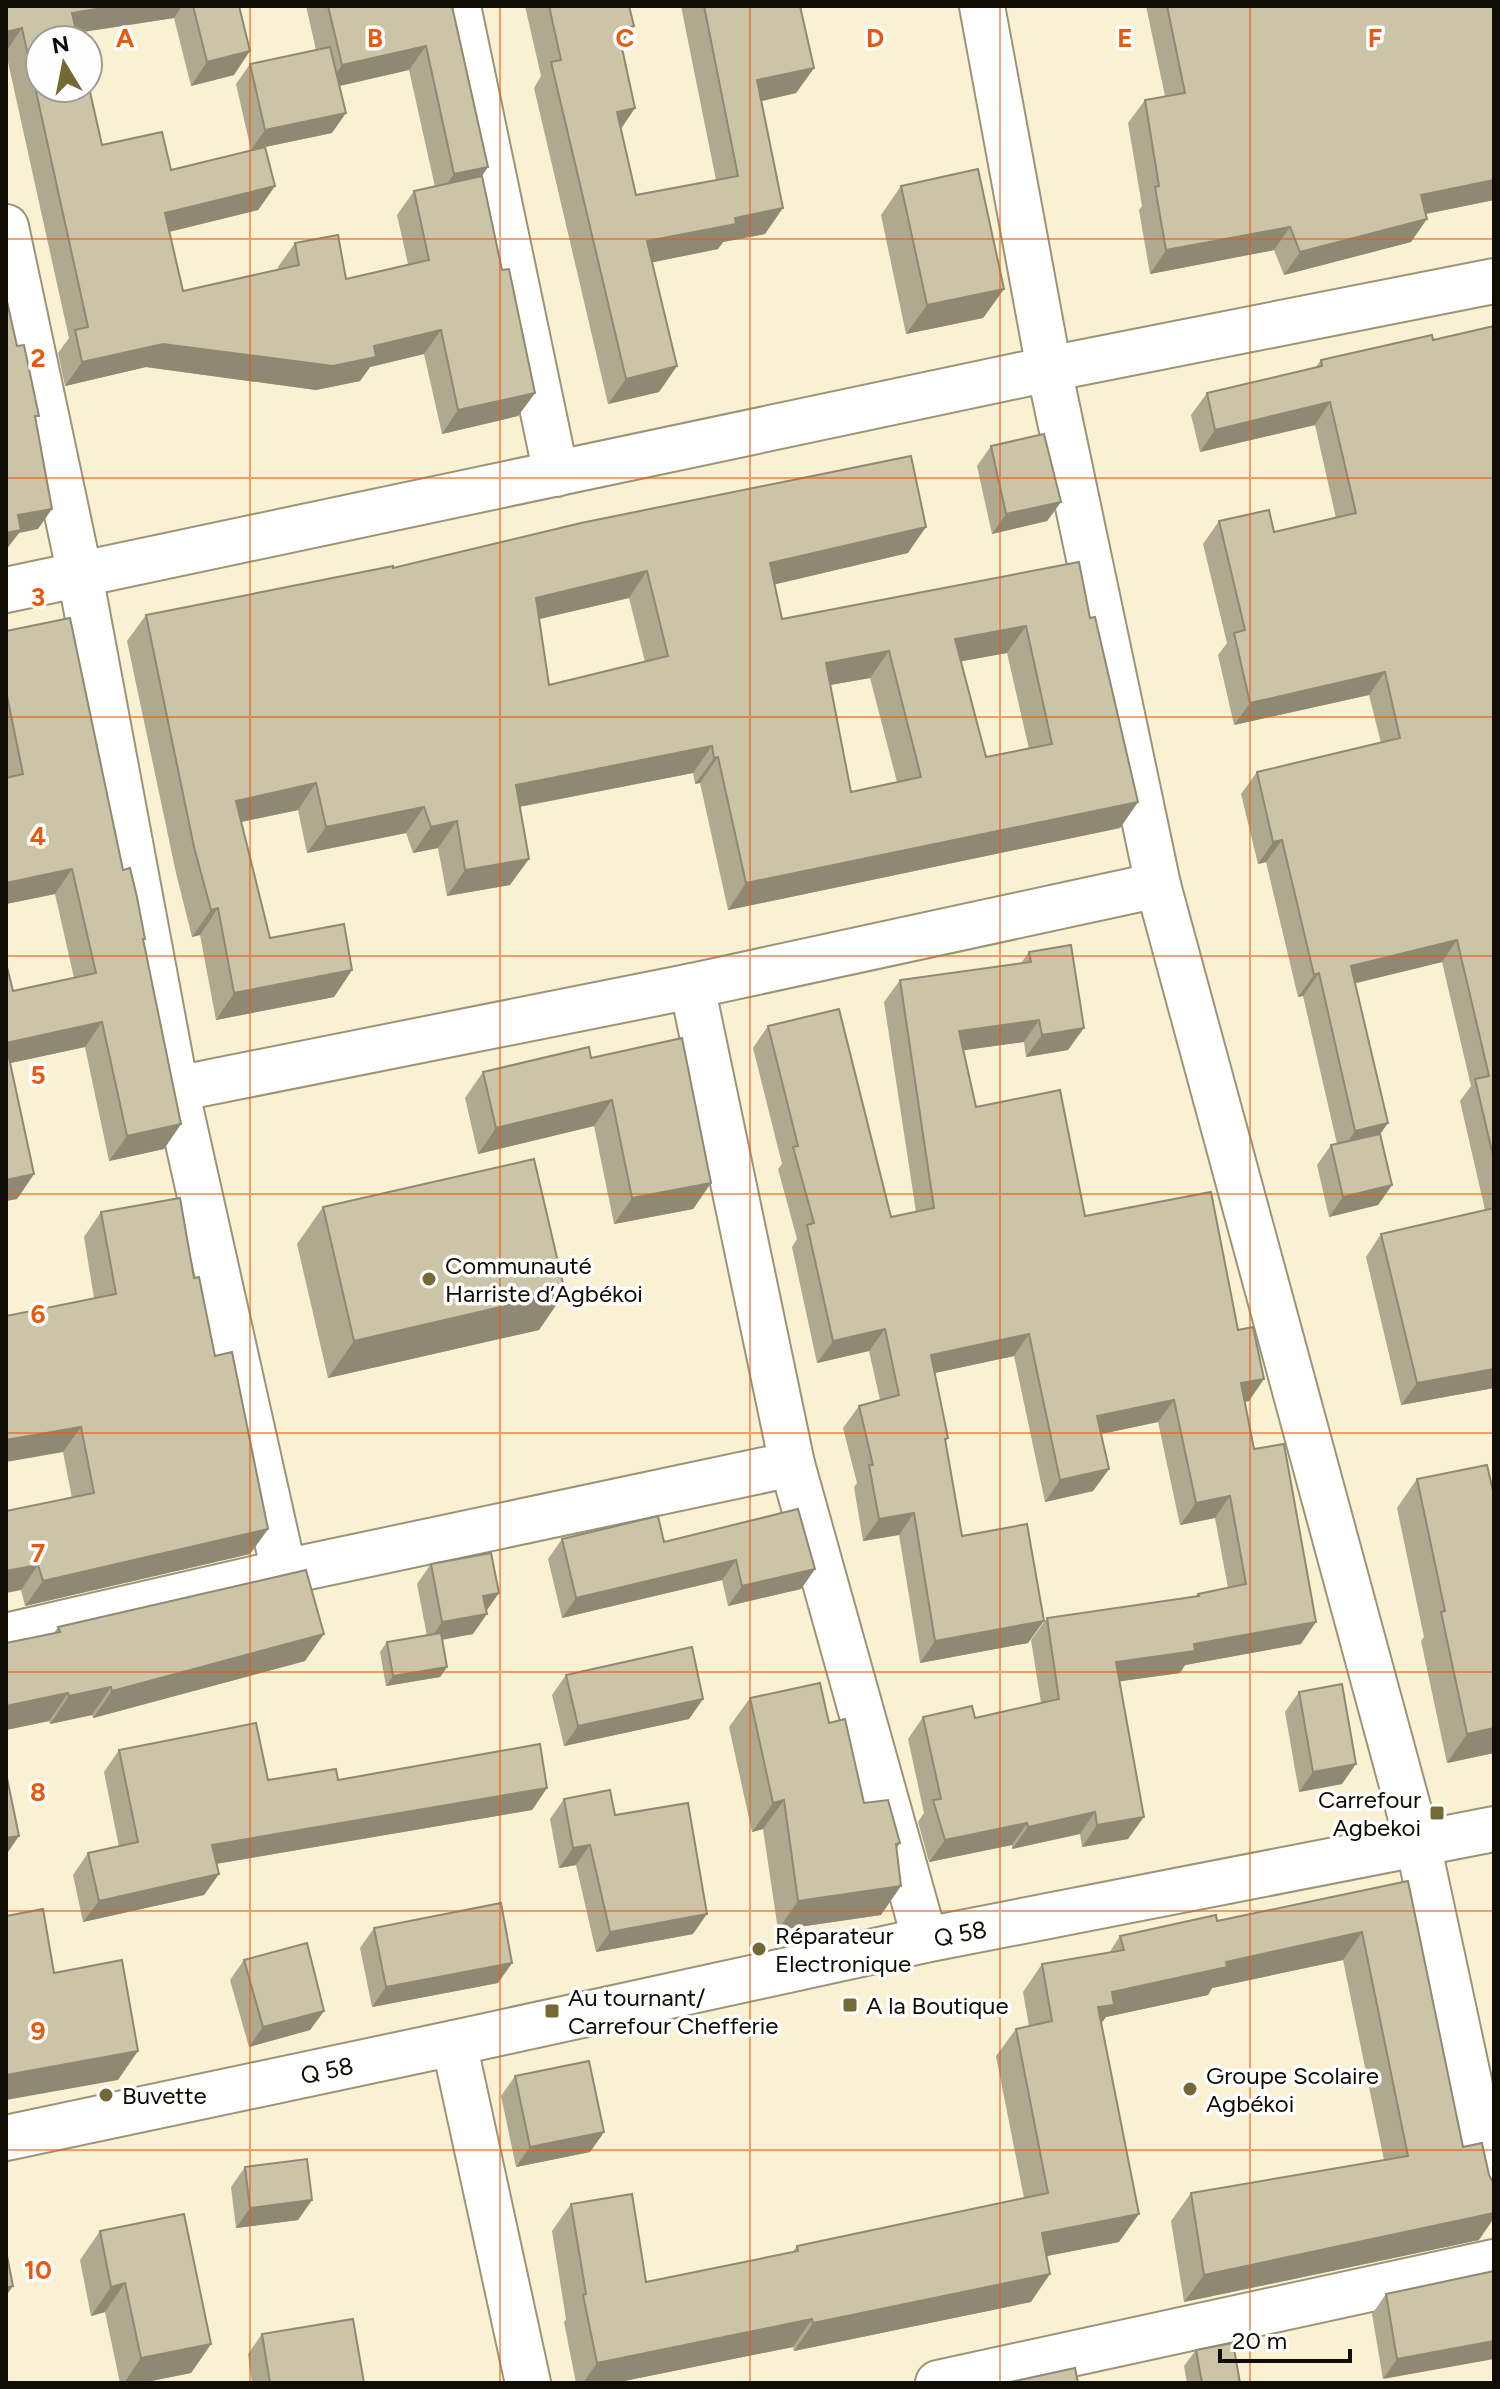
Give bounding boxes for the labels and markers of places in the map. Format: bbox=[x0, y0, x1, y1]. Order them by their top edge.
place label: Communauté Harriste d’Agbékoi bbox=[445, 1251, 643, 1308]
marker: Communauté Harriste d’Agbékoi bbox=[420, 1270, 438, 1288]
place label: Carrefour Agbekoi bbox=[1318, 1785, 1421, 1842]
marker: Carrefour Agbekoi bbox=[1428, 1804, 1446, 1822]
place label: Réparateur Electronique bbox=[775, 1921, 911, 1978]
marker: Réparateur Electronique bbox=[750, 1940, 768, 1958]
place label: Au tournant/ Carrefour Chefferie bbox=[568, 1983, 778, 2040]
place label: A la Boutique bbox=[866, 1991, 1009, 2020]
marker: A la Boutique bbox=[841, 1996, 859, 2014]
marker: Au tournant/ Carrefour Chefferie bbox=[543, 2002, 561, 2020]
place label: Groupe Scolaire Agbékoi bbox=[1206, 2061, 1379, 2118]
marker: Groupe Scolaire Agbékoi bbox=[1181, 2080, 1199, 2098]
place label: Buvette bbox=[122, 2081, 207, 2110]
marker: Buvette bbox=[97, 2086, 115, 2104]

